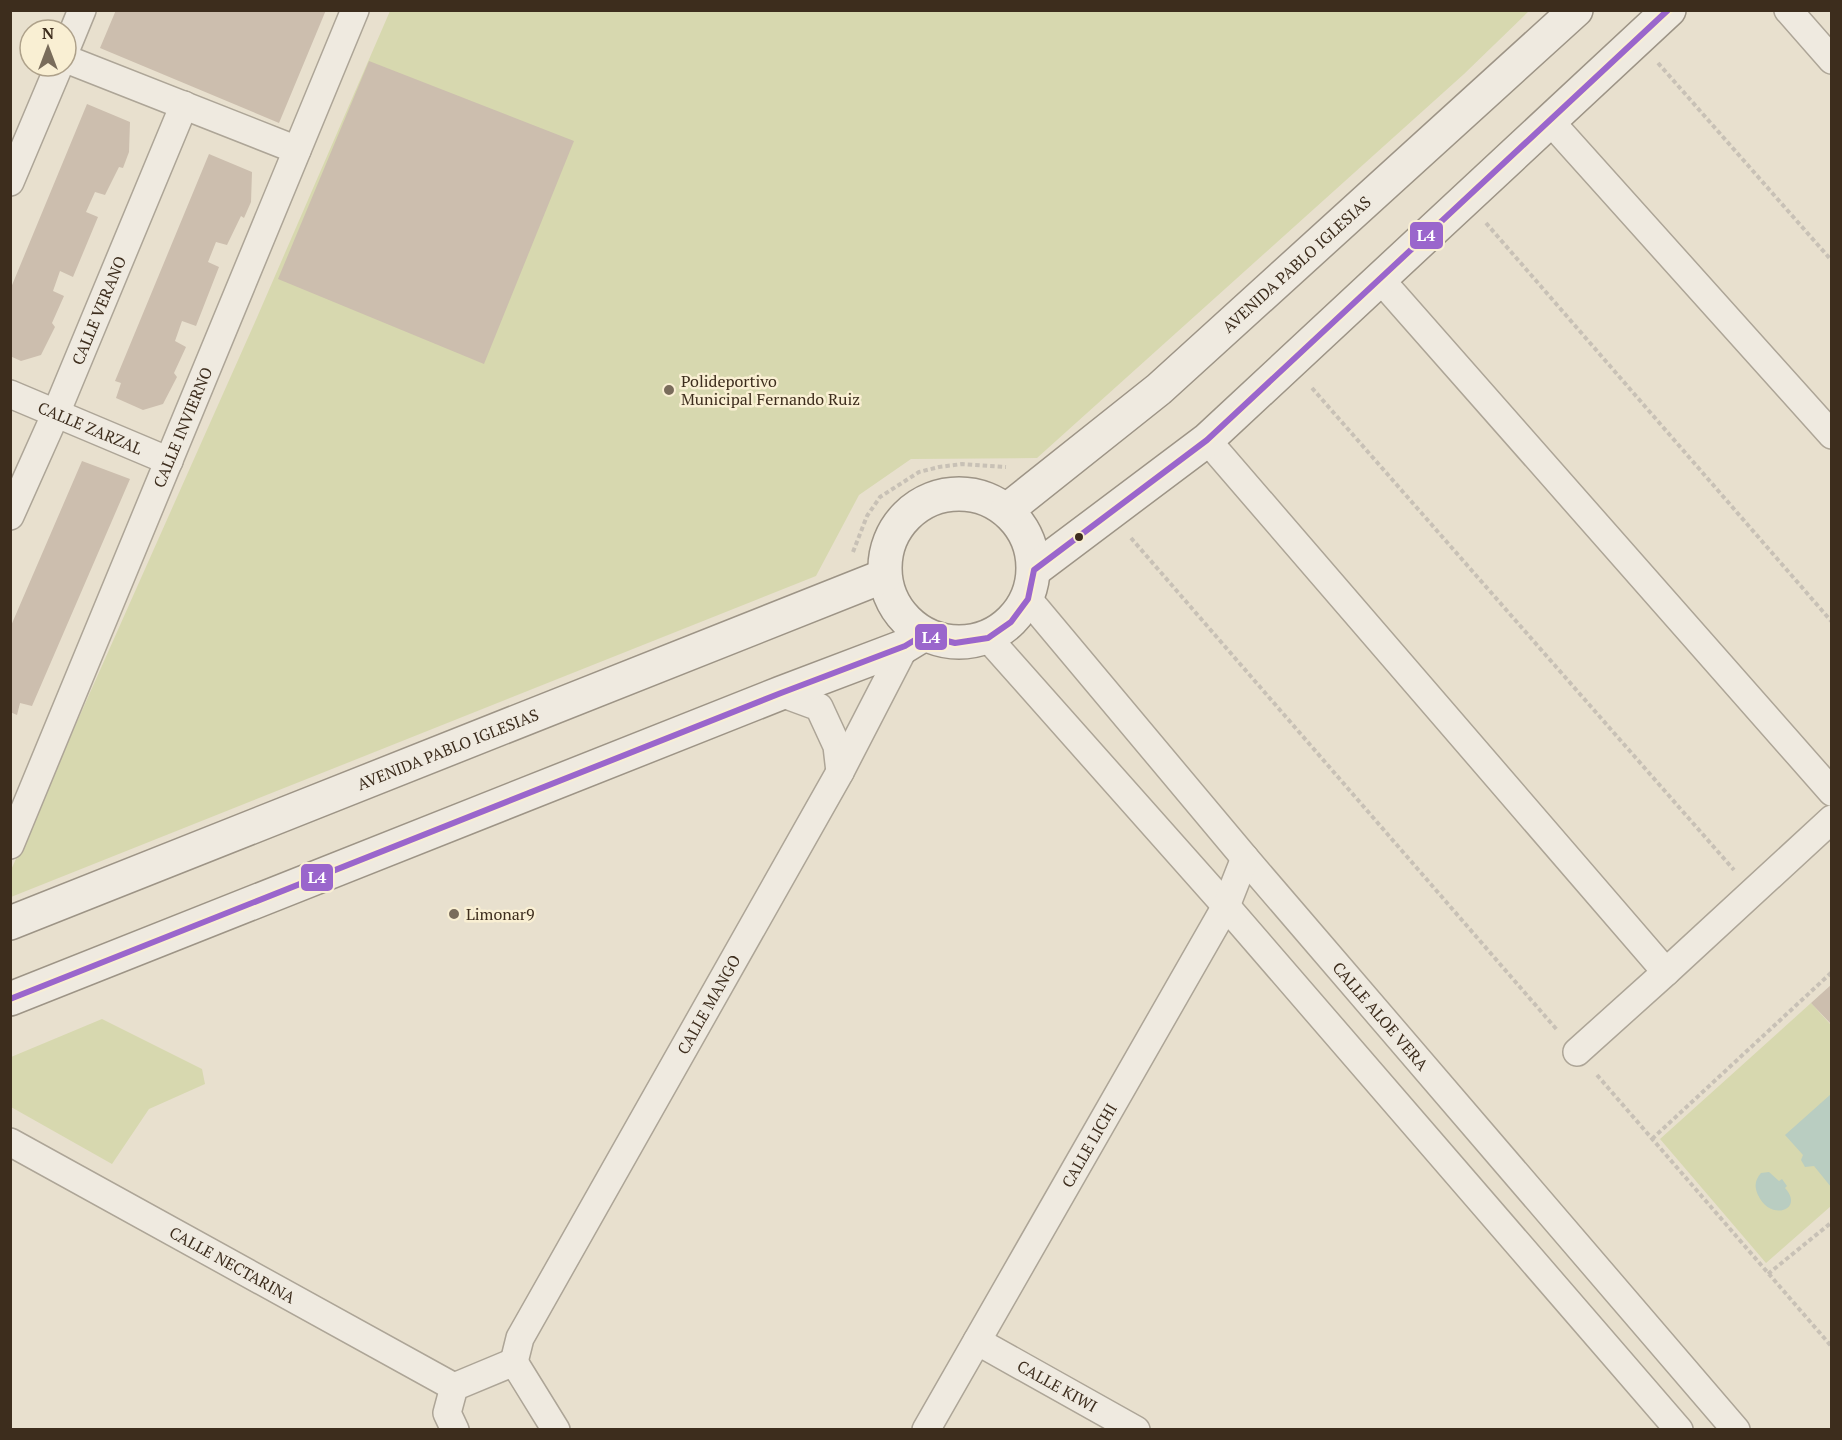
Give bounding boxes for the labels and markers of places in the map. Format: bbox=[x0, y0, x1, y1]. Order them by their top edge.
place label: Polideportivo Municipal Fernando Ruiz bbox=[681, 370, 860, 410]
marker: Polideportivo Municipal Fernando Ruiz bbox=[662, 383, 676, 397]
unlabelled marker bbox=[1073, 531, 1085, 543]
place label: Limonar9 bbox=[466, 903, 535, 925]
marker: Limonar9 bbox=[447, 907, 461, 921]

